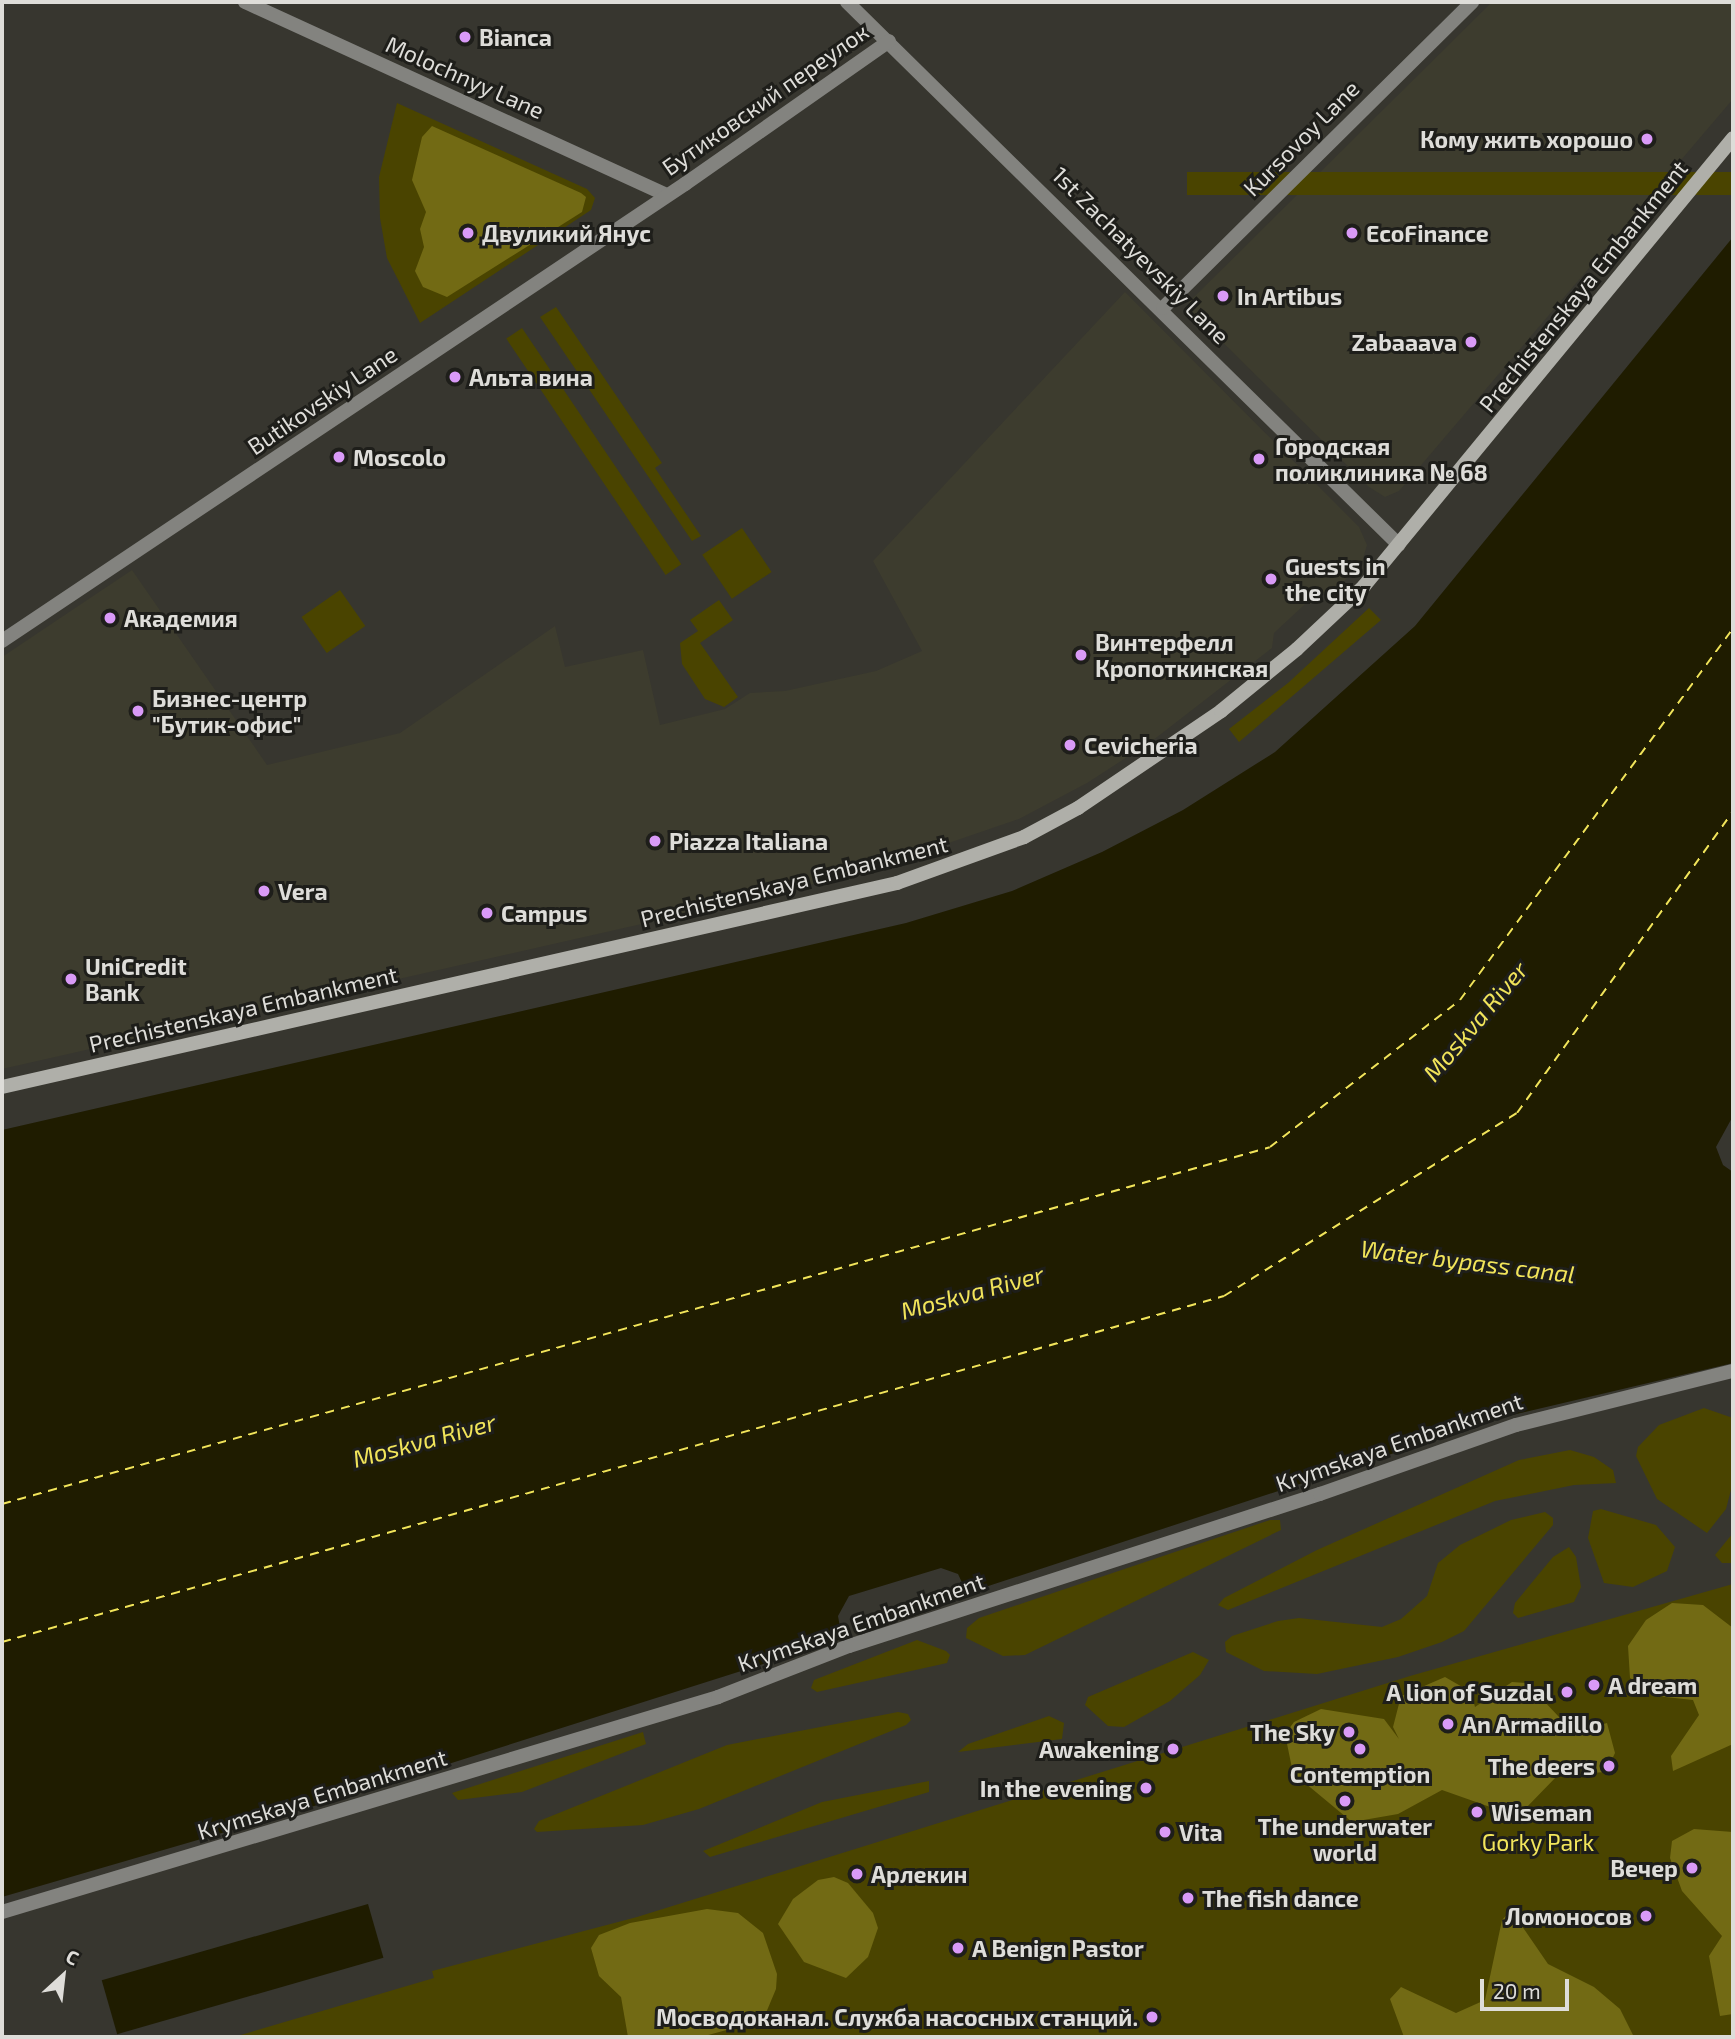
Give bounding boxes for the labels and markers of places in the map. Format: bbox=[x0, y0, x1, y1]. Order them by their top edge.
place label: Bianca bbox=[479, 23, 552, 51]
marker: Bianca bbox=[457, 29, 473, 45]
place label: Кому жить хорошо bbox=[1420, 125, 1633, 153]
marker: Кому жить хорошо bbox=[1639, 131, 1655, 147]
place label: Двуликий Янус bbox=[482, 219, 651, 247]
place label: EcoFinance bbox=[1366, 219, 1489, 247]
marker: Двуликий Янус bbox=[460, 225, 476, 241]
marker: EcoFinance bbox=[1344, 225, 1360, 241]
place label: In Artibus bbox=[1237, 282, 1343, 310]
marker: In Artibus bbox=[1215, 288, 1231, 304]
place label: Zabaaava bbox=[1352, 328, 1457, 356]
marker: Zabaaava bbox=[1463, 334, 1479, 350]
place label: Альта вина bbox=[469, 363, 593, 391]
marker: Альта вина bbox=[447, 369, 463, 385]
place label: Городская поликлиника № 68 bbox=[1275, 432, 1488, 486]
place label: Moscolo bbox=[353, 443, 446, 471]
marker: Moscolo bbox=[331, 449, 347, 465]
marker: Городская поликлиника № 68 bbox=[1249, 449, 1269, 469]
place label: Guests in thе city bbox=[1285, 552, 1386, 606]
marker: Guests in thе city bbox=[1263, 571, 1279, 587]
place label: Академия bbox=[124, 604, 238, 632]
marker: Академия bbox=[102, 610, 118, 626]
place label: Винтерфелл Кропоткинская bbox=[1095, 628, 1268, 682]
marker: Винтерфелл Кропоткинская bbox=[1073, 647, 1089, 663]
place label: Бизнес-центр "Бутик-офис" bbox=[152, 684, 307, 738]
marker: Бизнес-центр "Бутик-офис" bbox=[130, 703, 146, 719]
place label: Cevicheria bbox=[1084, 731, 1198, 759]
marker: Cevicheria bbox=[1062, 737, 1078, 753]
place label: Piazza Italiana bbox=[669, 827, 828, 855]
marker: Piazza Italiana bbox=[647, 833, 663, 849]
place label: Vera bbox=[278, 877, 328, 905]
marker: Vera bbox=[256, 883, 272, 899]
place label: Campus bbox=[501, 899, 588, 927]
marker: Campus bbox=[479, 905, 495, 921]
place label: UniCredit Bank bbox=[85, 952, 187, 1006]
marker: UniCredit Bank bbox=[63, 971, 79, 987]
place label: A dream bbox=[1608, 1671, 1698, 1699]
marker: A dream bbox=[1586, 1677, 1602, 1693]
place label: A lion of Suzdal bbox=[1385, 1678, 1553, 1706]
marker: A lion of Suzdal bbox=[1559, 1684, 1575, 1700]
place label: An Armadillo bbox=[1462, 1710, 1603, 1738]
marker: An Armadillo bbox=[1440, 1716, 1456, 1732]
place label: The Sky bbox=[1250, 1718, 1335, 1746]
marker: The Sky bbox=[1341, 1724, 1357, 1740]
place label: Awakening bbox=[1039, 1735, 1159, 1763]
marker: Awakening bbox=[1165, 1741, 1181, 1757]
marker: Contemption bbox=[1352, 1741, 1368, 1757]
place label: The deers bbox=[1488, 1752, 1595, 1780]
marker: The deers bbox=[1601, 1758, 1617, 1774]
place label: Contemption bbox=[1290, 1760, 1430, 1788]
place label: In the evening bbox=[979, 1774, 1132, 1802]
marker: In the evening bbox=[1138, 1780, 1154, 1796]
marker: The underwater world bbox=[1337, 1793, 1353, 1809]
place label: Wiseman bbox=[1491, 1798, 1592, 1826]
marker: Wiseman bbox=[1469, 1804, 1485, 1820]
place label: The underwater world bbox=[1258, 1812, 1432, 1866]
place label: Vita bbox=[1179, 1818, 1223, 1846]
marker: Vita bbox=[1157, 1824, 1173, 1840]
place label: Вечер bbox=[1610, 1854, 1678, 1882]
place label: Арлекин bbox=[871, 1860, 967, 1888]
marker: Вечер bbox=[1684, 1860, 1700, 1876]
marker: Арлекин bbox=[849, 1866, 865, 1882]
place label: The fish dance bbox=[1202, 1884, 1359, 1912]
marker: The fish dance bbox=[1180, 1890, 1196, 1906]
place label: Ломоносов bbox=[1505, 1902, 1632, 1930]
marker: Ломоносов bbox=[1638, 1908, 1654, 1924]
place label: A Benign Pastor bbox=[972, 1934, 1144, 1962]
marker: A Benign Pastor bbox=[950, 1940, 966, 1956]
place label: Мосводоканал. Служба насосных станций. bbox=[656, 2003, 1138, 2031]
marker: Мосводоканал. Служба насосных станций. bbox=[1144, 2009, 1160, 2025]

